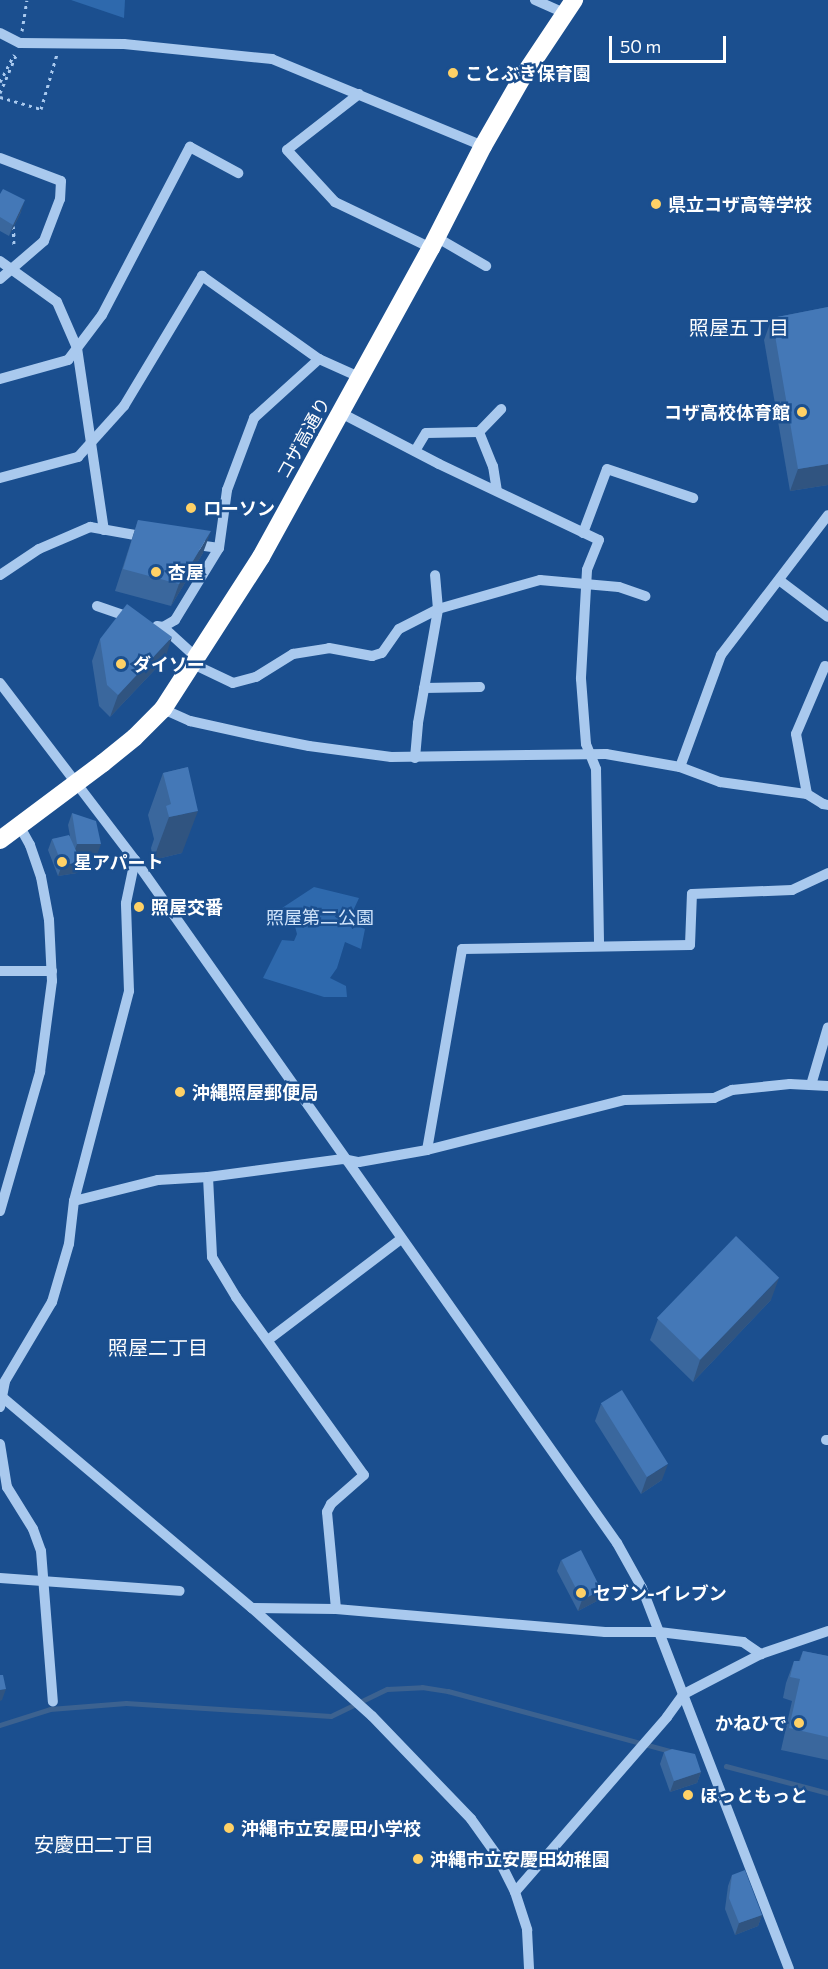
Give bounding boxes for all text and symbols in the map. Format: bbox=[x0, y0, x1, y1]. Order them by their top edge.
scale bar bbox=[612, 24, 729, 62]
text: 50 m bbox=[620, 35, 661, 57]
place label: ことぶき保育園 bbox=[465, 62, 591, 84]
marker: ことぶき保育園 bbox=[446, 66, 460, 80]
place label: 県立コザ高等学校 bbox=[668, 193, 812, 215]
marker: 県立コザ高等学校 bbox=[649, 197, 663, 211]
district label: 照屋五丁目 bbox=[689, 315, 789, 339]
street label: コザ高通り bbox=[272, 393, 334, 483]
place label: コザ高校体育館 bbox=[664, 401, 790, 423]
marker: コザ高校体育館 bbox=[795, 405, 809, 419]
place label: ローソン bbox=[203, 497, 275, 519]
marker: ローソン bbox=[184, 501, 198, 515]
place label: 杏屋 bbox=[168, 561, 204, 583]
marker: 杏屋 bbox=[149, 565, 163, 579]
place label: ダイソー bbox=[133, 653, 205, 675]
marker: ダイソー bbox=[114, 657, 128, 671]
place label: 星アパート bbox=[74, 851, 164, 873]
marker: 星アパート bbox=[55, 855, 69, 869]
place label: 照屋交番 bbox=[151, 896, 223, 918]
marker: 照屋交番 bbox=[132, 900, 146, 914]
park label: 照屋第二公園 bbox=[266, 906, 374, 928]
place label: 沖縄照屋郵便局 bbox=[192, 1081, 318, 1103]
marker: 沖縄照屋郵便局 bbox=[173, 1085, 187, 1099]
district label: 照屋二丁目 bbox=[108, 1335, 208, 1359]
place label: セブン-イレブン bbox=[593, 1582, 727, 1604]
marker: セブン-イレブン bbox=[574, 1586, 588, 1600]
place label: かねひで bbox=[715, 1712, 787, 1734]
marker: かねひで bbox=[792, 1716, 806, 1730]
place label: ほっともっと bbox=[700, 1784, 808, 1806]
marker: ほっともっと bbox=[681, 1788, 695, 1802]
place label: 沖縄市立安慶田小学校 bbox=[241, 1817, 421, 1839]
marker: 沖縄市立安慶田小学校 bbox=[222, 1821, 236, 1835]
district label: 安慶田二丁目 bbox=[34, 1832, 154, 1856]
place label: 沖縄市立安慶田幼稚園 bbox=[430, 1848, 610, 1870]
marker: 沖縄市立安慶田幼稚園 bbox=[411, 1852, 425, 1866]

